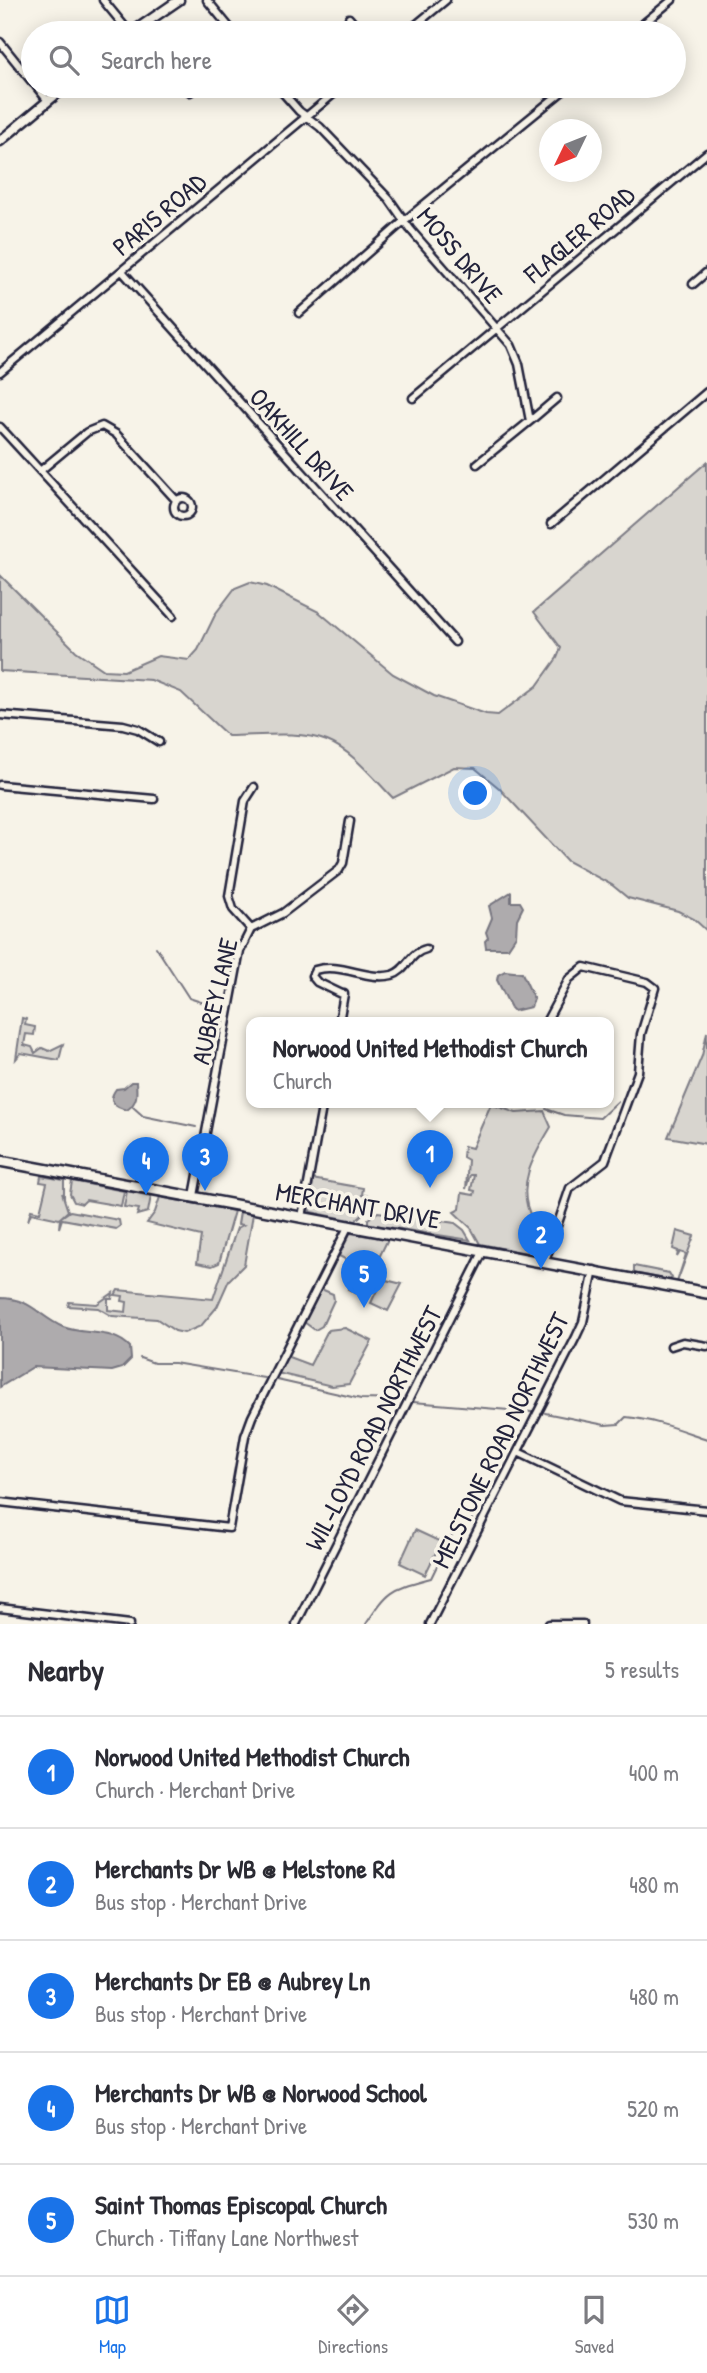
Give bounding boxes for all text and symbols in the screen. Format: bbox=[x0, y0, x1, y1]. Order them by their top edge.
search box bbox=[21, 21, 686, 98]
icon: search bbox=[45, 41, 83, 79]
text: Search here bbox=[101, 42, 212, 77]
north arrow bbox=[539, 119, 602, 182]
street label: PARIS ROAD bbox=[105, 164, 214, 264]
street label: FLAGLER ROAD bbox=[515, 177, 642, 291]
street label: MOSS DRIVE bbox=[409, 199, 511, 311]
street label: OAKHILL DRIVE bbox=[242, 380, 362, 508]
your location bbox=[458, 776, 492, 810]
street label: AUBREY LANE bbox=[182, 934, 246, 1068]
popup bbox=[246, 1017, 614, 1108]
text: Norwood United Methodist Church bbox=[273, 1030, 587, 1065]
text: Church bbox=[273, 1065, 332, 1096]
pin: 1 bbox=[407, 1130, 453, 1188]
pin: 3 bbox=[182, 1133, 228, 1191]
pin: 4 bbox=[123, 1137, 169, 1195]
street label: MERCHANT DRIVE bbox=[273, 1173, 443, 1237]
pin: 2 bbox=[518, 1211, 564, 1269]
pin: 5 bbox=[341, 1250, 387, 1308]
street label: WIL-LOYD ROAD NORTHWEST bbox=[296, 1299, 450, 1556]
street label: MELSTONE ROAD NORTHWEST bbox=[423, 1306, 577, 1573]
text: Nearby bbox=[28, 1650, 104, 1690]
text: 5 results bbox=[605, 1654, 679, 1685]
text: Norwood United Methodist Church bbox=[95, 1739, 409, 1774]
text: 1 bbox=[47, 1757, 55, 1788]
text: 400 m bbox=[629, 1757, 679, 1788]
text: Church · Merchant Drive bbox=[95, 1774, 295, 1805]
text: Merchants Dr WB @ Melstone Rd bbox=[95, 1851, 395, 1886]
text: 2 bbox=[46, 1869, 56, 1900]
text: 480 m bbox=[629, 1869, 679, 1900]
text: Bus stop · Merchant Drive bbox=[95, 1886, 307, 1917]
text: Merchants Dr EB @ Aubrey Ln bbox=[95, 1963, 371, 1998]
text: 3 bbox=[46, 1981, 56, 2012]
text: 480 m bbox=[629, 1981, 679, 2012]
text: Bus stop · Merchant Drive bbox=[95, 1998, 307, 2029]
text: Merchants Dr WB @ Norwood School bbox=[95, 2075, 427, 2110]
text: 4 bbox=[47, 2093, 55, 2124]
text: 520 m bbox=[627, 2093, 679, 2124]
text: Bus stop · Merchant Drive bbox=[95, 2110, 307, 2141]
text: Saint Thomas Episcopal Church bbox=[95, 2187, 387, 2222]
text: 5 bbox=[46, 2205, 56, 2236]
text: 530 m bbox=[628, 2205, 679, 2236]
text: Church · Tiffany Lane Northwest bbox=[95, 2222, 358, 2253]
tab: Map bbox=[93, 2291, 131, 2359]
tab: Directions bbox=[318, 2291, 388, 2359]
tab: Saved bbox=[575, 2291, 614, 2359]

